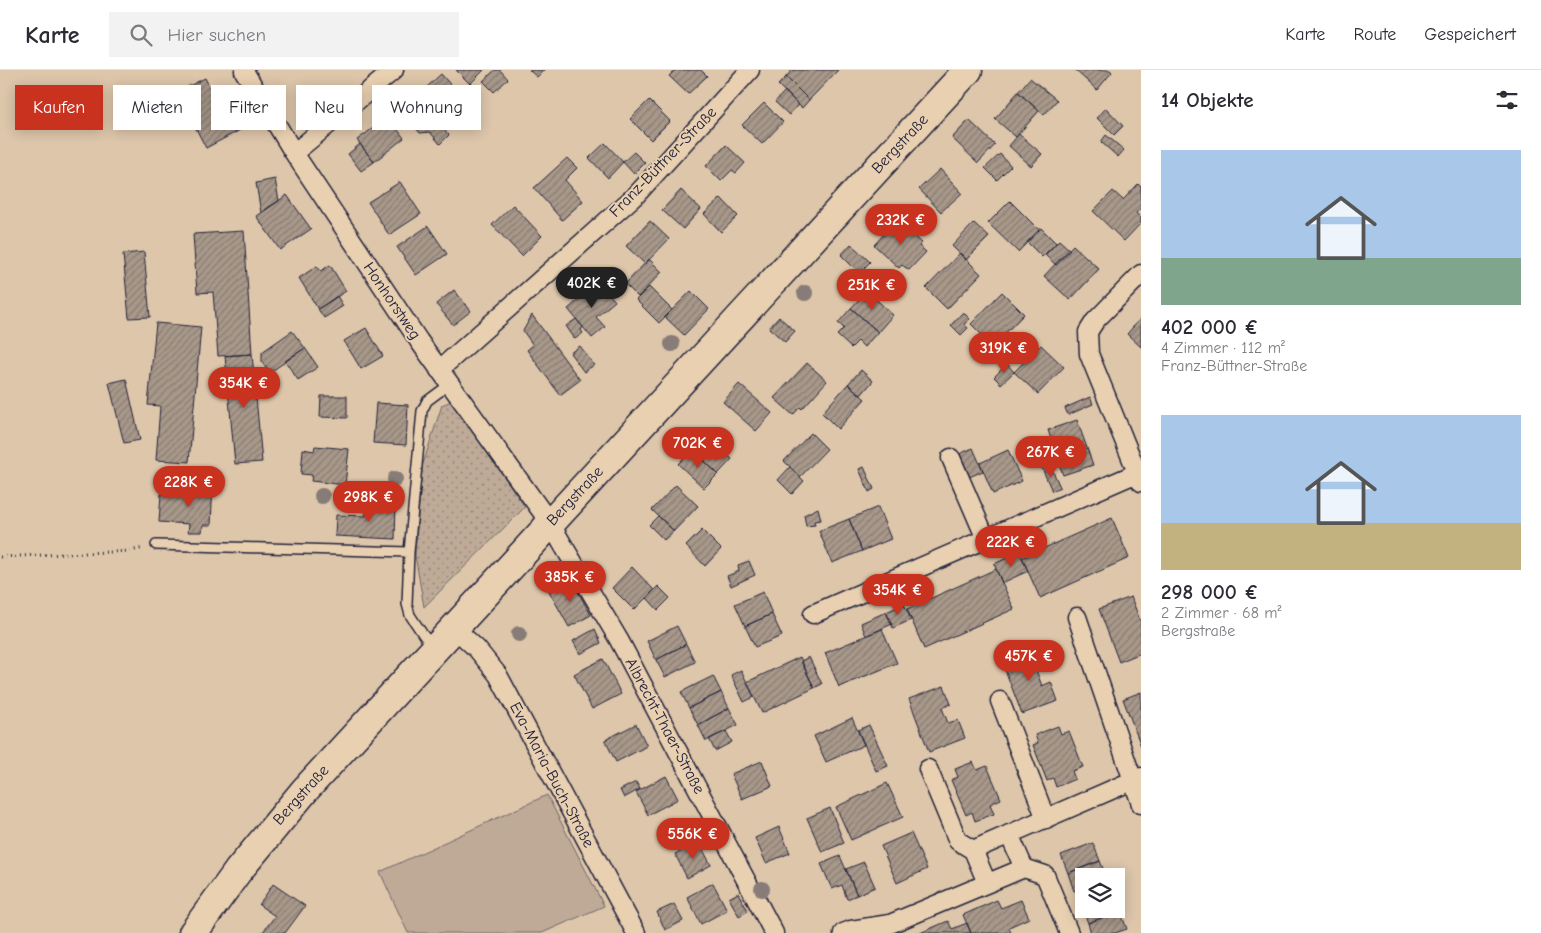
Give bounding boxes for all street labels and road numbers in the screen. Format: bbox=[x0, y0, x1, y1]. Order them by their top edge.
street label: Franz-Büttner-Straße bbox=[606, 103, 720, 221]
street label: Bergstraße bbox=[868, 111, 932, 177]
street label: Honhorstweg bbox=[360, 259, 424, 343]
street label: Bergstraße bbox=[543, 463, 607, 529]
street label: Albrecht-Thaer-Straße bbox=[622, 655, 708, 797]
street label: Eva-Maria-Buch-Straße bbox=[506, 699, 598, 851]
street label: Bergstraße bbox=[269, 761, 333, 829]

